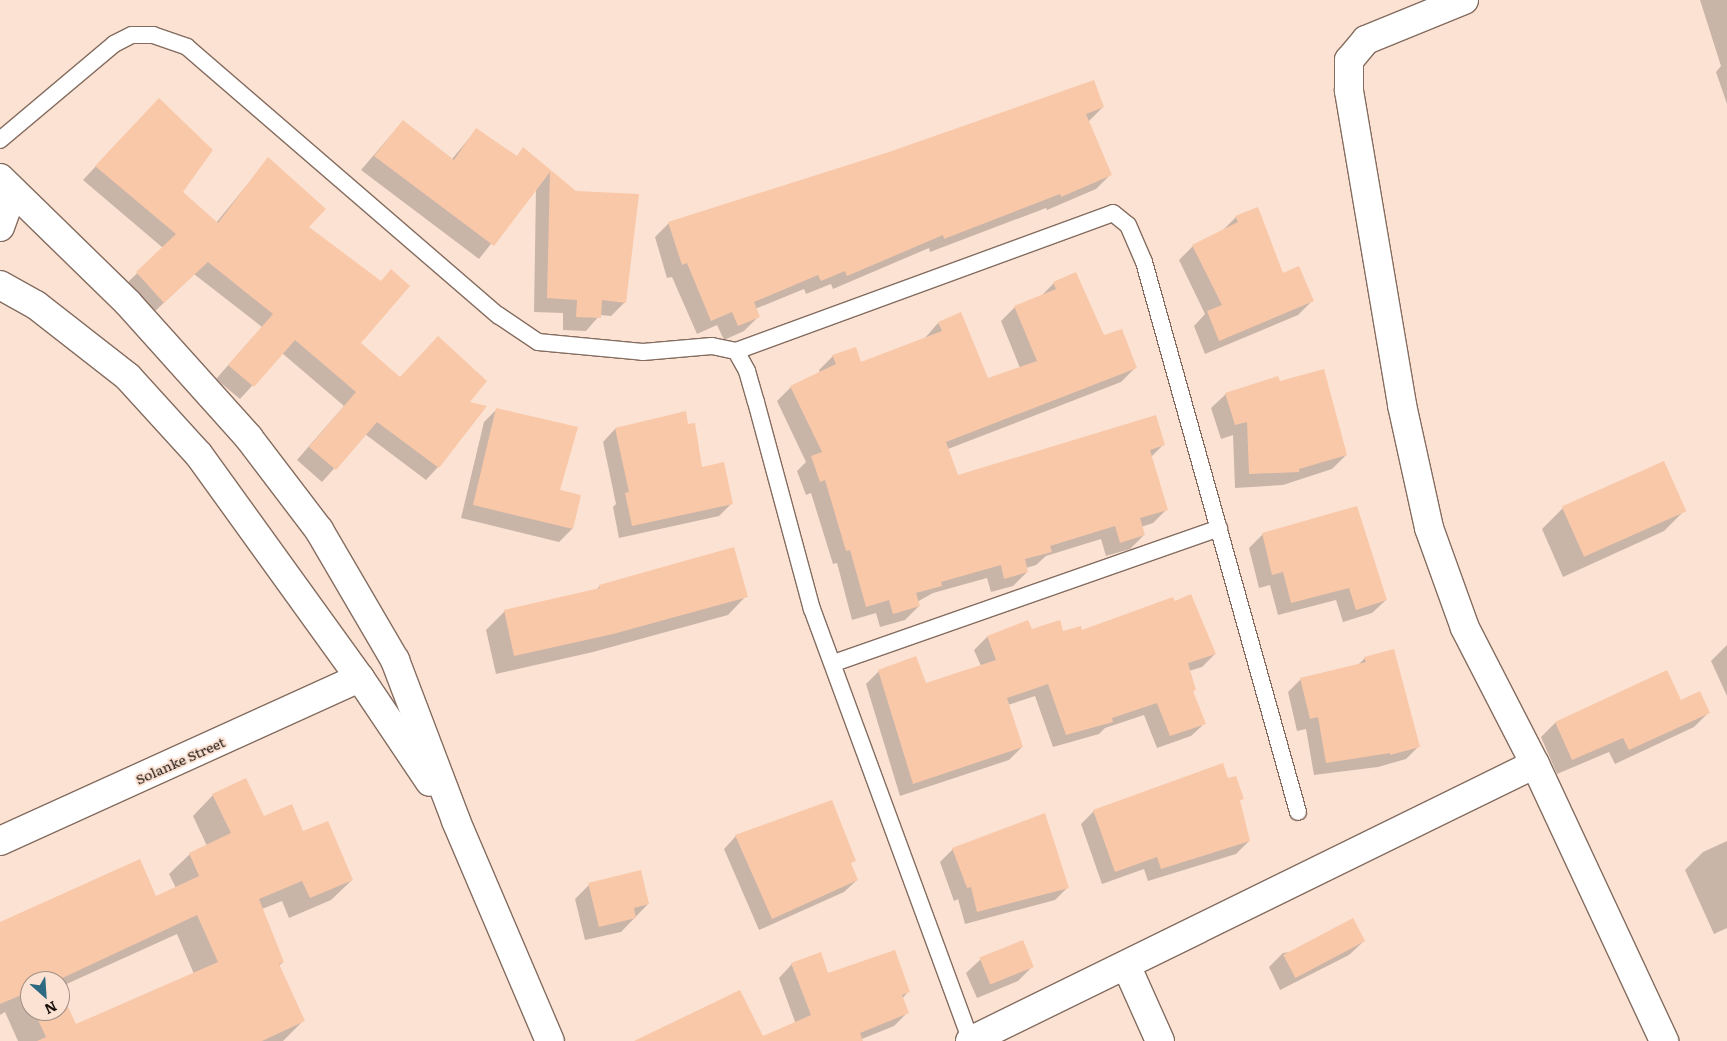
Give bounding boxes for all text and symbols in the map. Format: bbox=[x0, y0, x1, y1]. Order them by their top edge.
street label: Solanke Street bbox=[133, 733, 227, 787]
north arrow bbox=[20, 971, 70, 1021]
text: N bbox=[41, 997, 61, 1020]

